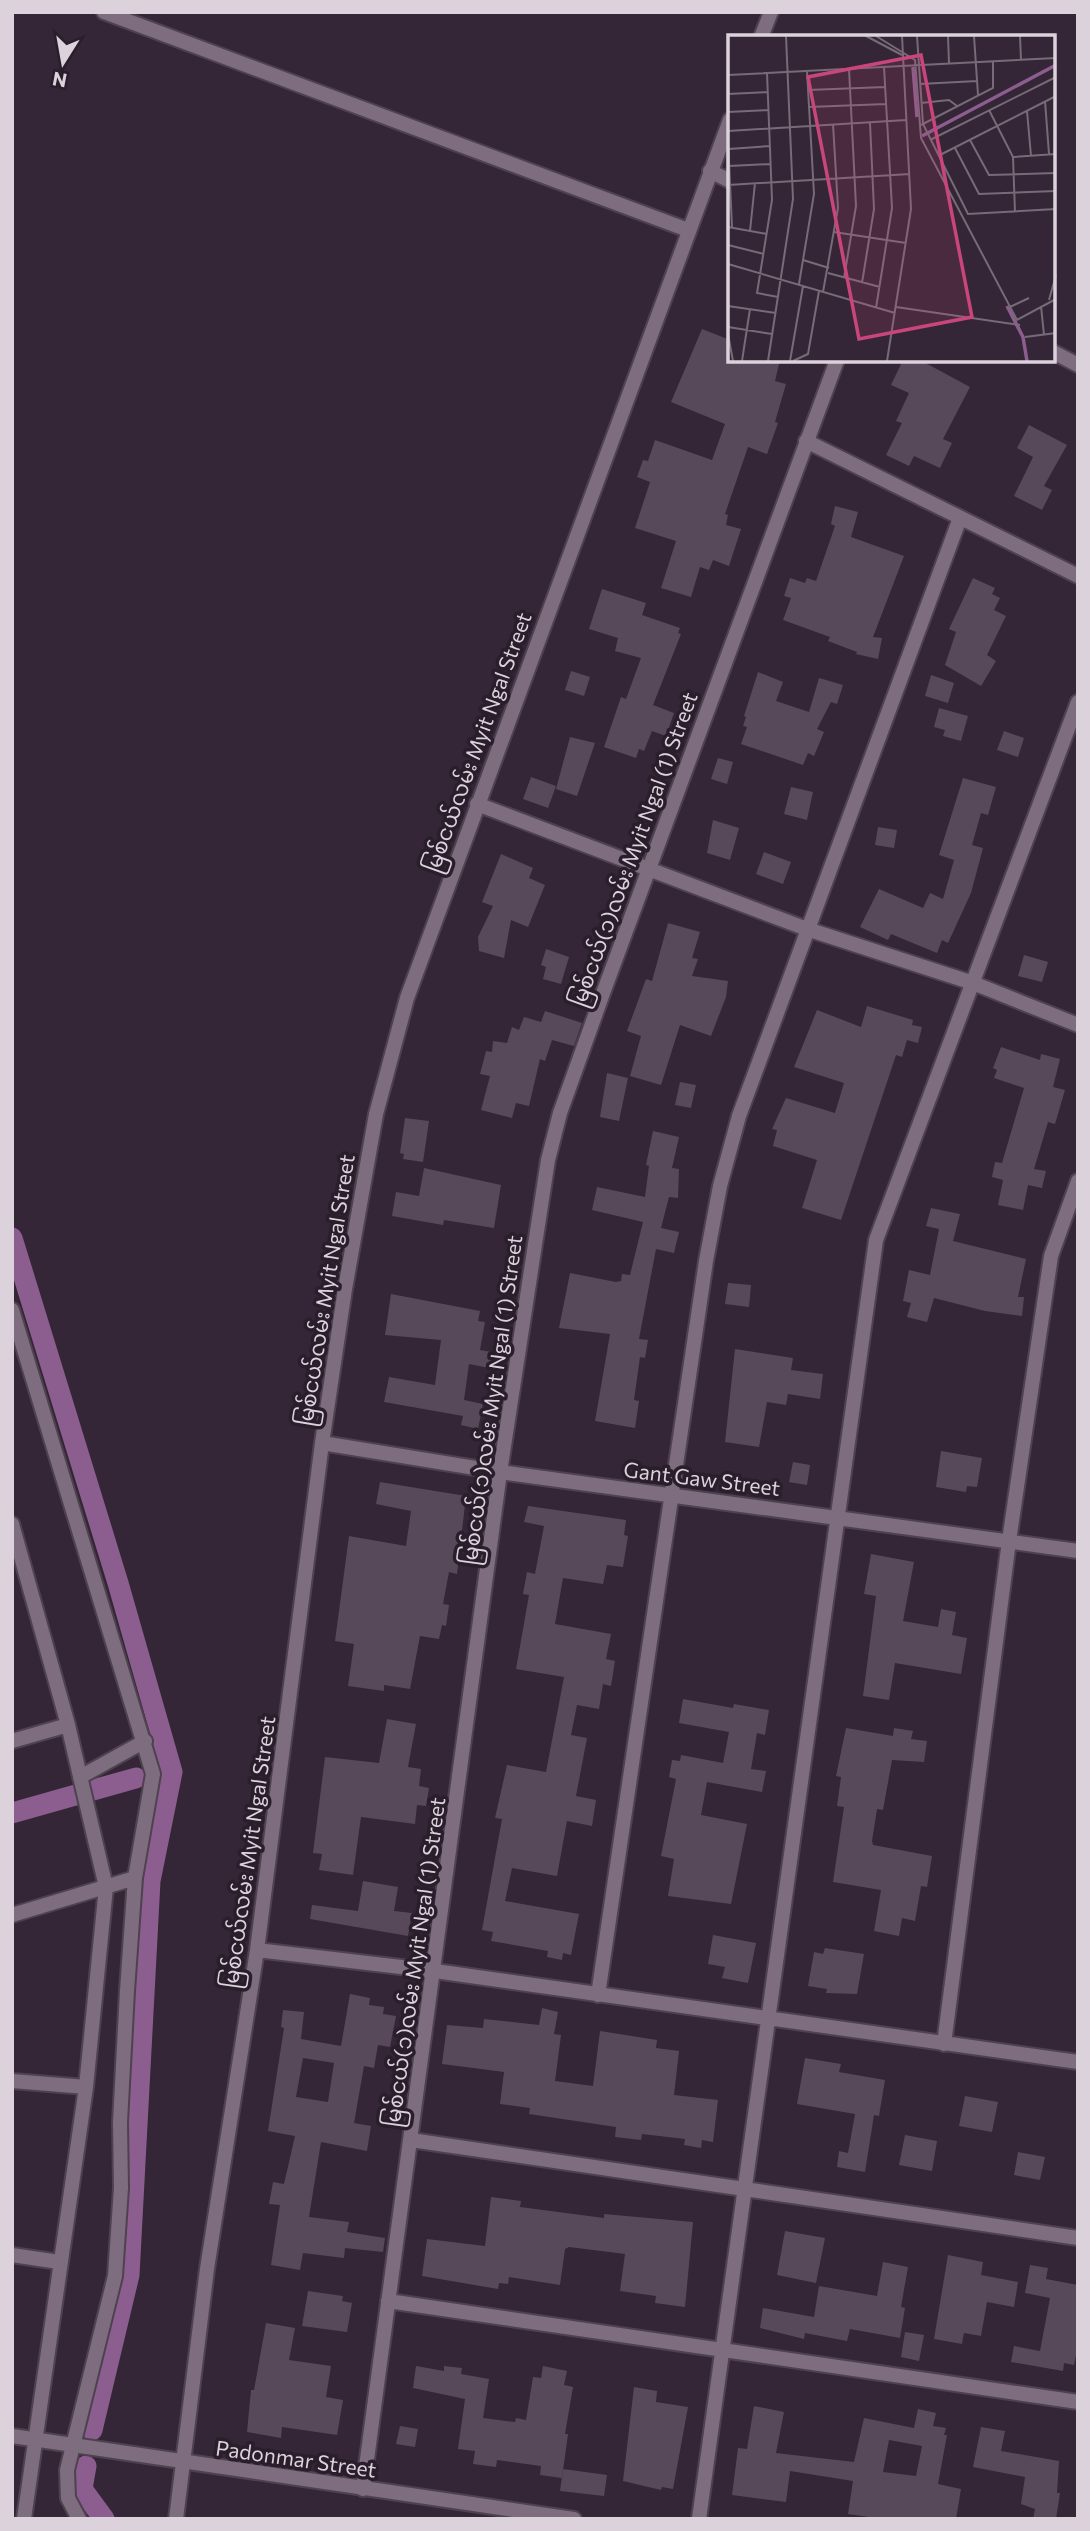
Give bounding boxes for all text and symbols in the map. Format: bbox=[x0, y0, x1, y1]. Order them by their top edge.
north arrow bbox=[28, 28, 98, 98]
inset map bbox=[728, 35, 1055, 362]
text: N bbox=[50, 68, 69, 93]
street label: မြစ်ငယ်လမ်း Myit Ngal Street bbox=[416, 608, 541, 877]
street label: မြစ်ငယ်(၁)လမ်း Myit Ngal (1) Street bbox=[562, 688, 707, 1012]
street label: မြစ်ငယ်လမ်း Myit Ngal Street bbox=[289, 1152, 365, 1429]
street label: မြစ်ငယ်(၁)လမ်း Myit Ngal (1) Street bbox=[453, 1233, 532, 1567]
street label: Gant Gaw Street bbox=[622, 1456, 782, 1500]
street label: မြစ်ငယ်လမ်း Myit Ngal Street bbox=[215, 1714, 285, 1991]
street label: မြစ်ငယ်(၁)လမ်း Myit Ngal (1) Street bbox=[376, 1795, 455, 2129]
street label: Padonmar Street bbox=[214, 2434, 378, 2482]

